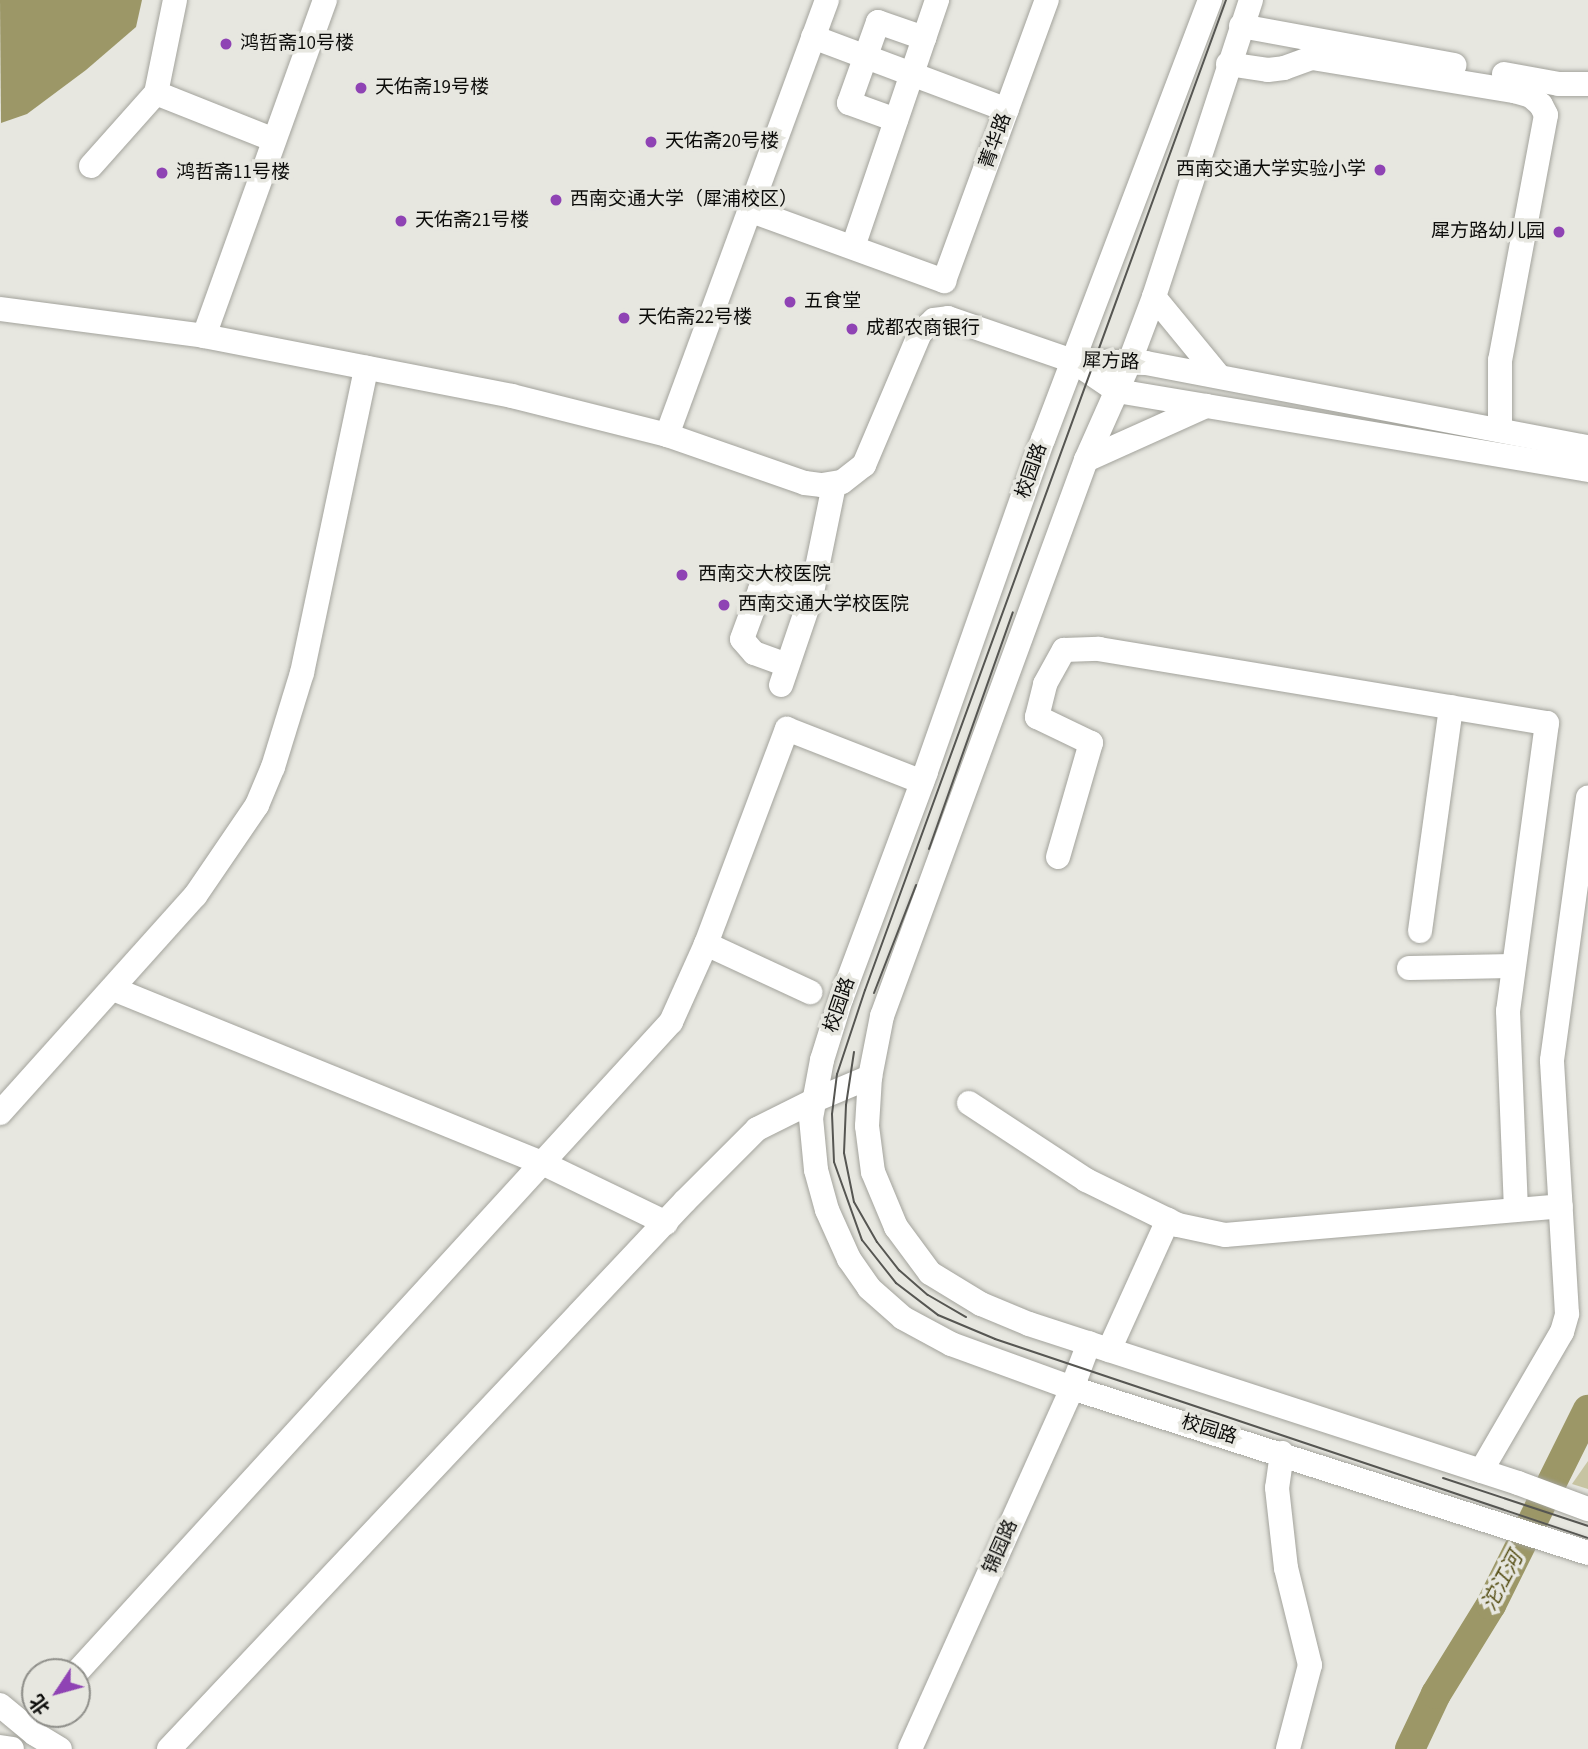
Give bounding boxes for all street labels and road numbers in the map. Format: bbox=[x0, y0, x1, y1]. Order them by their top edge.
street label: 菁华路 bbox=[976, 110, 1016, 172]
street label: 犀方路 bbox=[1082, 350, 1140, 374]
street label: 校园路 bbox=[1012, 440, 1052, 502]
street label: 校园路 bbox=[820, 974, 860, 1036]
street label: 校园路 bbox=[1178, 1411, 1240, 1449]
street label: 锦园路 bbox=[979, 1516, 1023, 1578]

